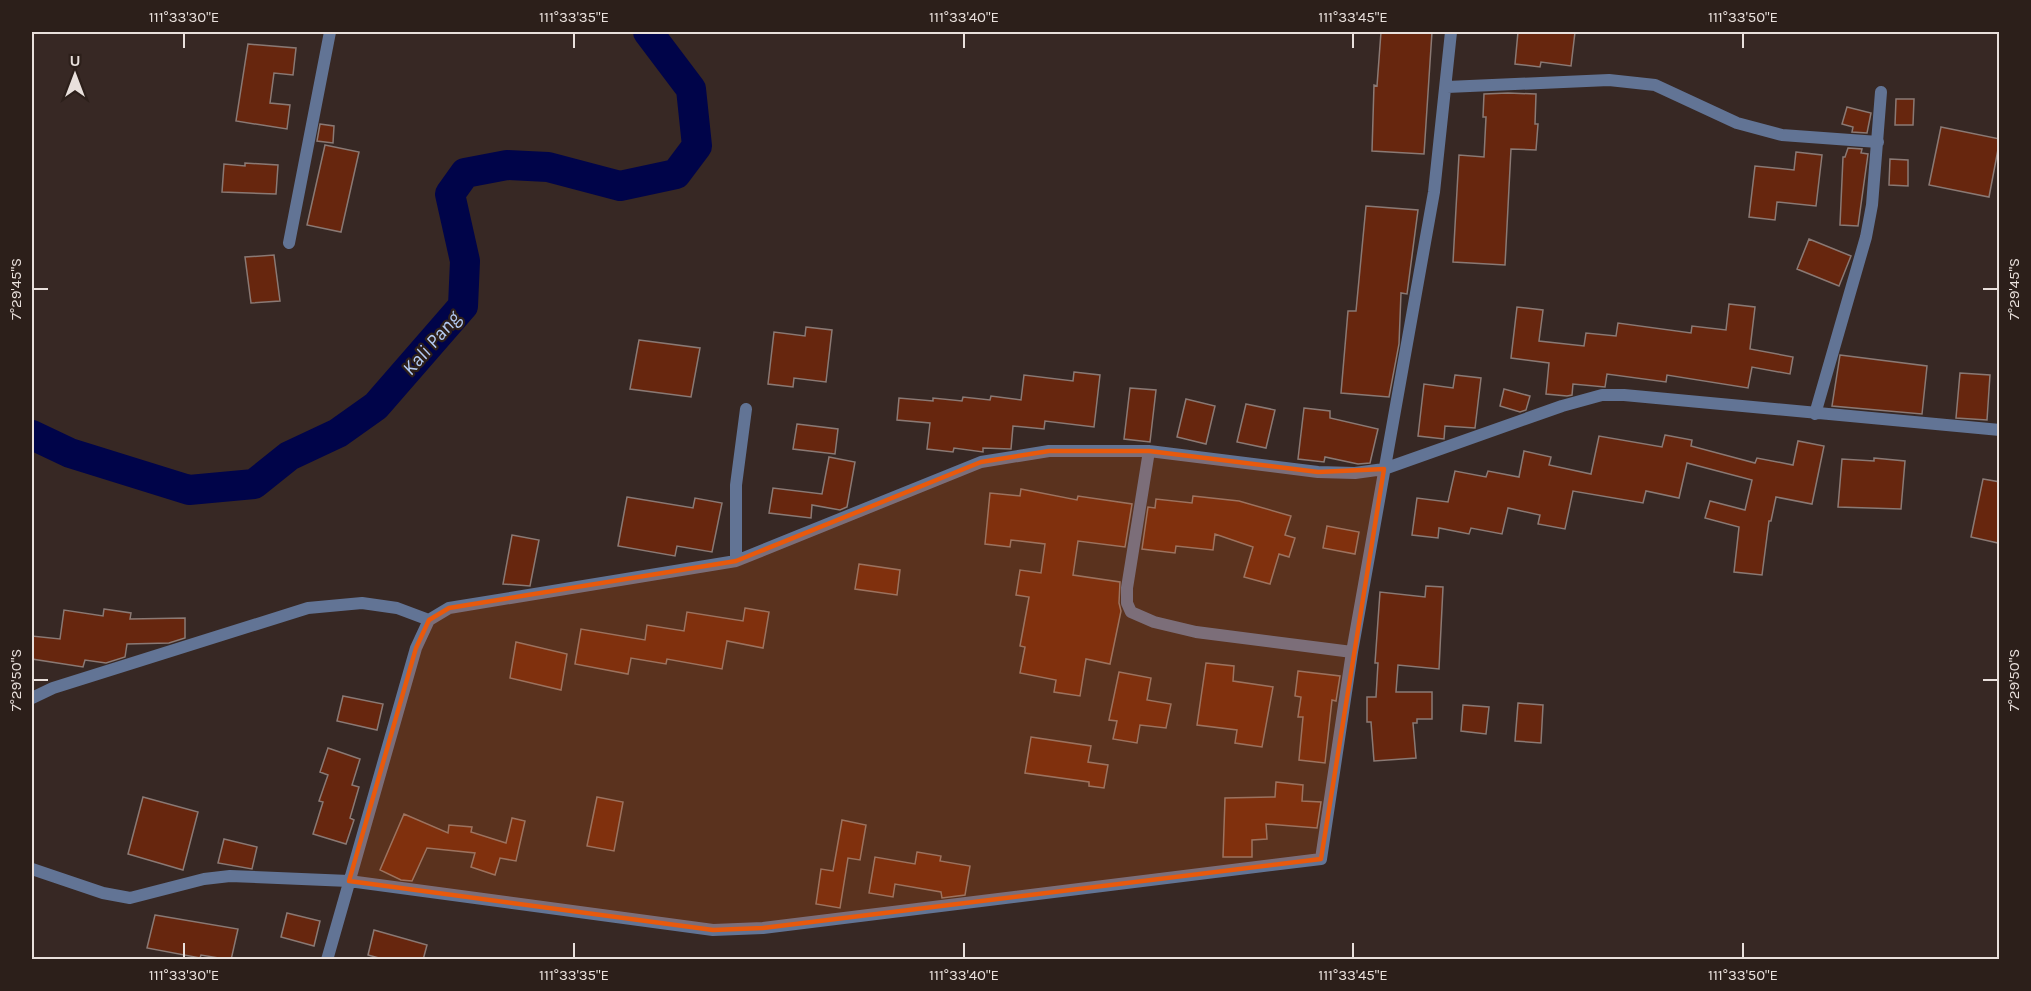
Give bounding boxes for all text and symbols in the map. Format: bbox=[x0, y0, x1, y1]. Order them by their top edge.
text: 111°33'30"E bbox=[149, 8, 219, 26]
text: 111°33'35"E bbox=[539, 8, 609, 26]
text: 111°33'40"E bbox=[929, 8, 999, 26]
text: 111°33'45"E bbox=[1318, 8, 1388, 26]
text: 111°33'50"E bbox=[1708, 8, 1778, 26]
north arrow bbox=[45, 45, 105, 105]
text: U bbox=[69, 51, 81, 70]
text: 7°29'45"S bbox=[7, 258, 25, 320]
text: 7°29'45"S bbox=[2005, 258, 2023, 320]
water label: Kali Pang bbox=[397, 306, 466, 380]
text: 7°29'50"S bbox=[7, 649, 25, 711]
text: 7°29'50"S bbox=[2005, 649, 2023, 711]
text: 111°33'30"E bbox=[149, 966, 219, 984]
text: 111°33'35"E bbox=[539, 966, 609, 984]
text: 111°33'40"E bbox=[929, 966, 999, 984]
text: 111°33'45"E bbox=[1318, 966, 1388, 984]
text: 111°33'50"E bbox=[1708, 966, 1778, 984]

